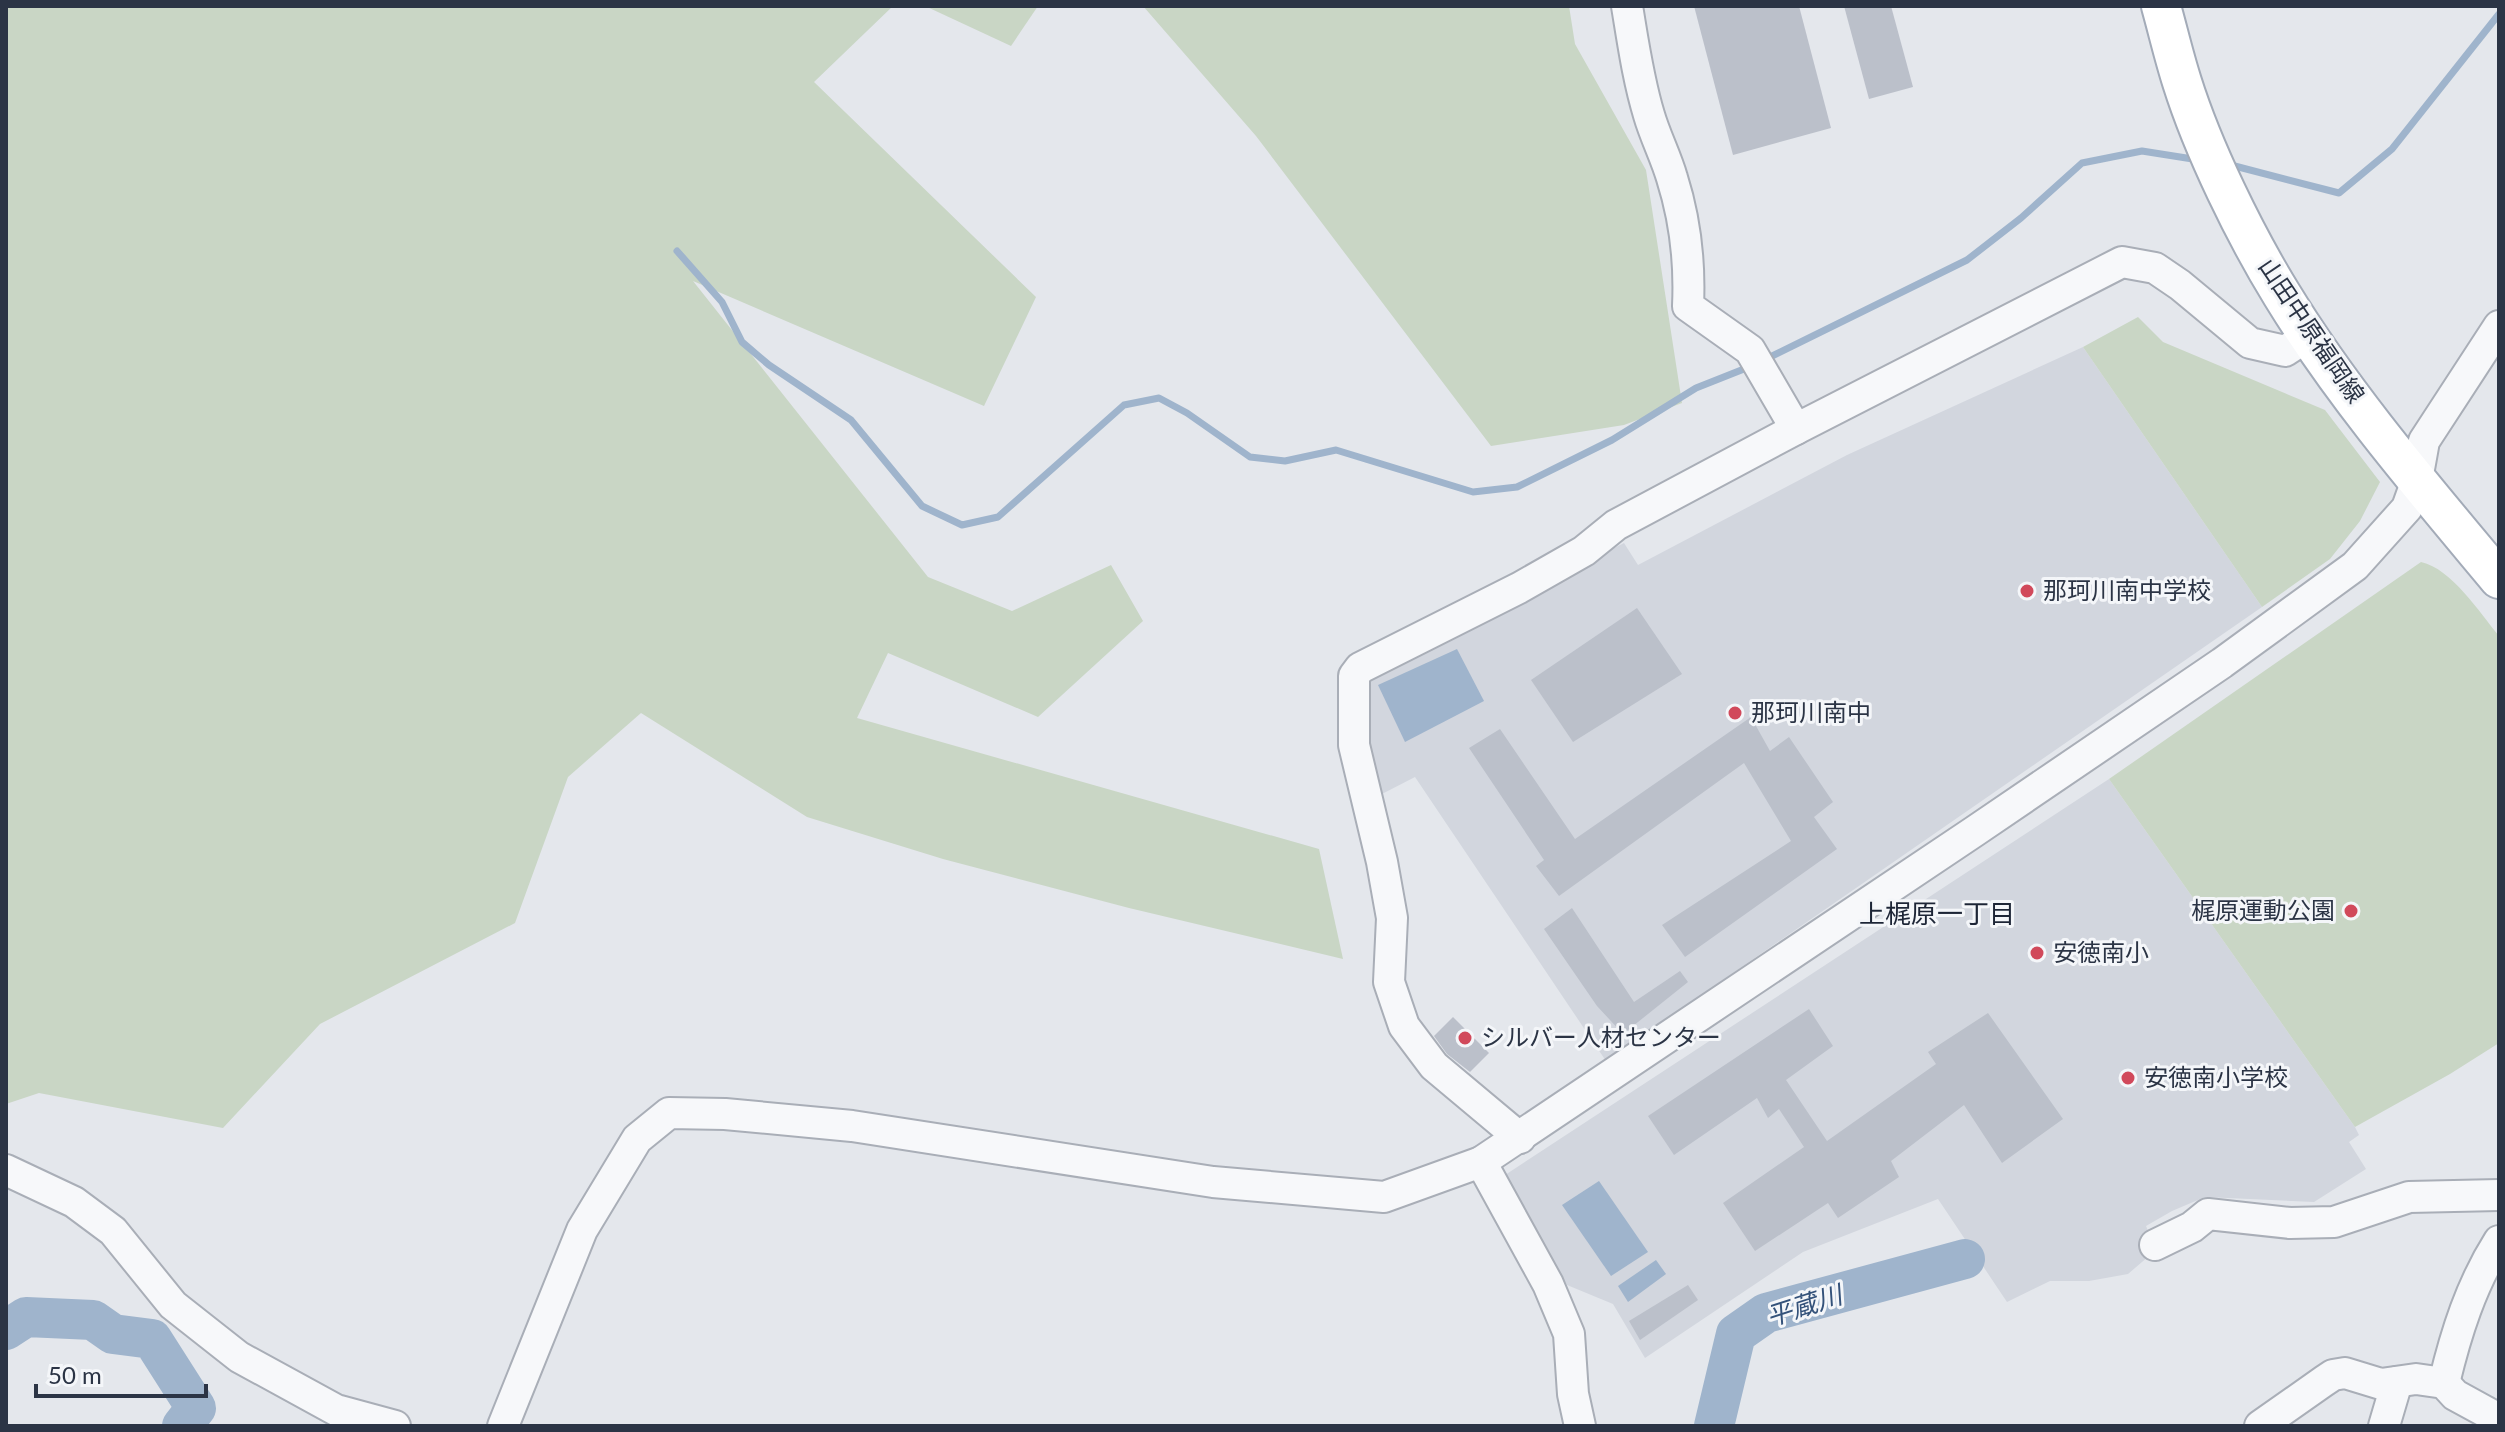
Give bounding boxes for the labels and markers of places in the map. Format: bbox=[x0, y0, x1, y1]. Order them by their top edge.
place label: 那珂川南中学校 bbox=[2043, 575, 2211, 604]
marker: 那珂川南中学校 bbox=[2018, 582, 2036, 600]
place label: 那珂川南中 bbox=[1751, 697, 1871, 726]
marker: 那珂川南中 bbox=[1726, 704, 1744, 722]
place label: 梶原運動公園 bbox=[2191, 895, 2335, 924]
marker: 梶原運動公園 bbox=[2342, 902, 2360, 920]
place label: 安徳南小 bbox=[2053, 937, 2149, 966]
marker: 安徳南小 bbox=[2028, 944, 2046, 962]
place label: シルバー人材センター bbox=[1481, 1022, 1721, 1051]
marker: シルバー人材センター bbox=[1456, 1029, 1474, 1047]
place label: 安徳南小学校 bbox=[2144, 1062, 2288, 1091]
marker: 安徳南小学校 bbox=[2119, 1069, 2137, 1087]

